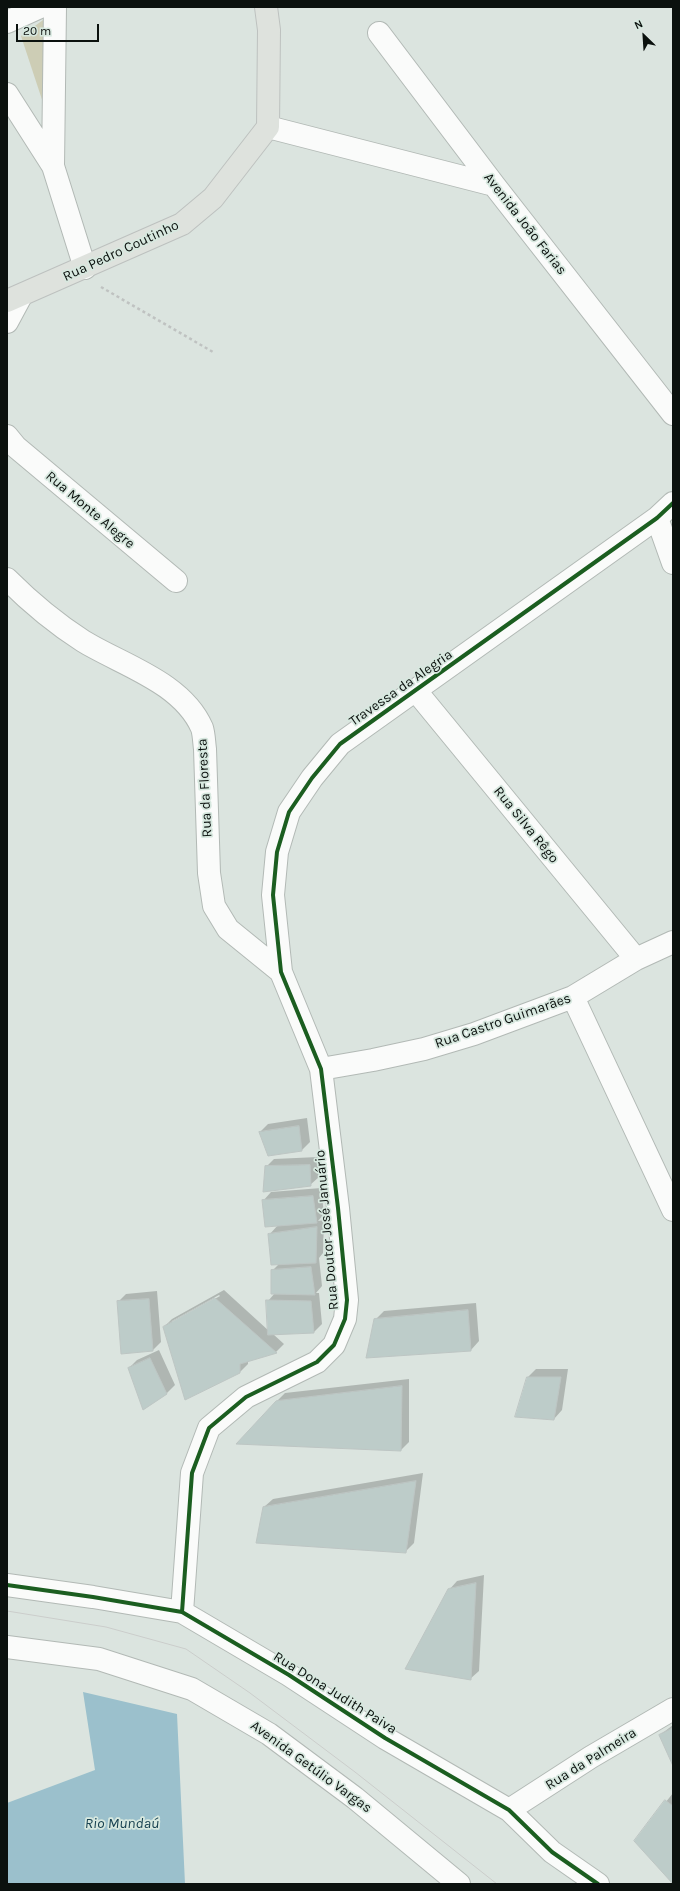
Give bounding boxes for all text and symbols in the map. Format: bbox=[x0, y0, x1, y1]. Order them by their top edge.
scale bar bbox=[18, 16, 101, 42]
north arrow bbox=[624, 16, 664, 56]
text: N bbox=[632, 17, 645, 32]
text: 20 m bbox=[23, 24, 51, 38]
street label: Avenida João Farias bbox=[480, 170, 570, 278]
street label: Rua Pedro Coutinho bbox=[60, 217, 182, 285]
street label: Rua Monte Alegre bbox=[42, 468, 138, 552]
street label: Travessa da Alegria bbox=[346, 646, 456, 730]
street label: Rua da Floresta bbox=[194, 738, 216, 838]
street label: Rua Silva Rêgo bbox=[490, 783, 562, 867]
street label: Rua Castro Guimarães bbox=[433, 990, 573, 1052]
street label: Rua Doutor José Januário bbox=[312, 1149, 342, 1311]
street label: Rua Dona Judith Paiva bbox=[270, 1648, 400, 1738]
street label: Avenida Getúlio Vargas bbox=[247, 1717, 375, 1817]
street label: Rua da Palmeira bbox=[542, 1724, 640, 1794]
water label: Rio Mundaú bbox=[85, 1815, 159, 1833]

